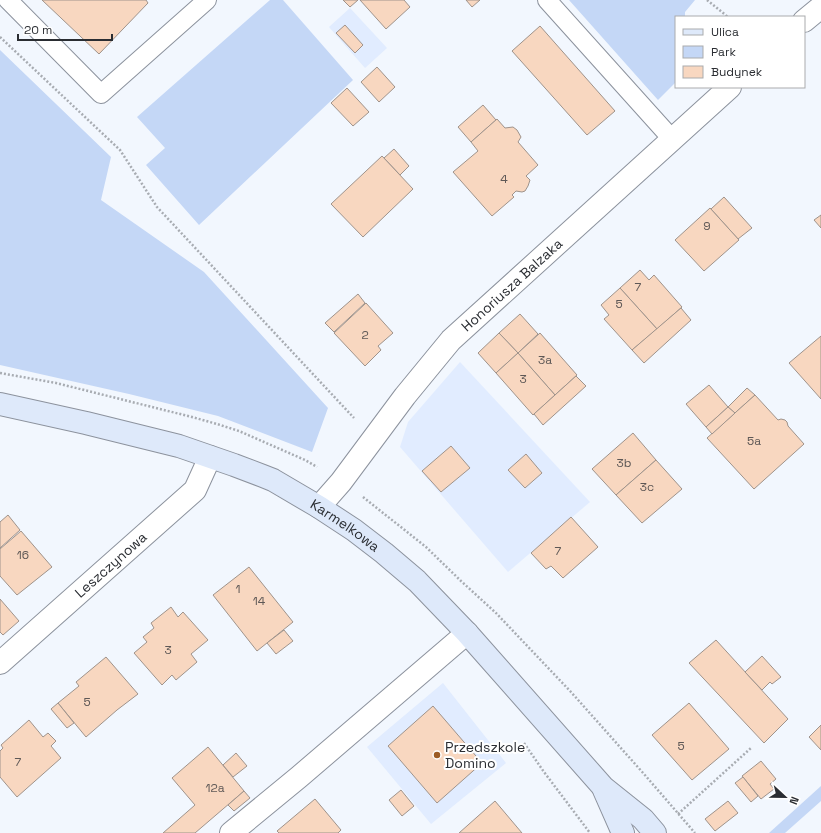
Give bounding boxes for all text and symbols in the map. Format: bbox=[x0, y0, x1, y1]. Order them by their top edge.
scale bar bbox=[18, 16, 112, 42]
legend bbox=[675, 16, 805, 88]
text: 20 m bbox=[24, 22, 52, 38]
text: Ulica bbox=[711, 24, 739, 40]
text: Park bbox=[711, 44, 736, 60]
text: Budynek bbox=[711, 64, 763, 80]
house number: 4 bbox=[500, 171, 508, 187]
house number: 9 bbox=[703, 218, 711, 234]
street label: Honoriusza Balzaka bbox=[457, 234, 566, 335]
house number: 7 bbox=[635, 279, 642, 295]
house number: 5 bbox=[615, 296, 623, 312]
house number: 2 bbox=[361, 327, 369, 343]
house number: 3a bbox=[538, 352, 552, 368]
house number: 3 bbox=[519, 371, 527, 387]
house number: 5a bbox=[747, 433, 761, 449]
house number: 3b bbox=[617, 455, 632, 471]
house number: 3c bbox=[640, 479, 654, 495]
street label: Karmelkowa bbox=[307, 495, 383, 556]
street label: Leszczynowa bbox=[71, 528, 151, 602]
house number: 7 bbox=[555, 543, 562, 559]
house number: 16 bbox=[17, 547, 29, 563]
house number: 1 bbox=[235, 581, 241, 597]
house number: 14 bbox=[253, 593, 266, 609]
house number: 3 bbox=[164, 642, 172, 658]
house number: 5 bbox=[83, 694, 91, 710]
place label: Przedszkole Domino bbox=[445, 738, 525, 772]
house number: 5 bbox=[677, 738, 685, 754]
marker: Przedszkole Domino bbox=[432, 750, 442, 760]
house number: 7 bbox=[15, 754, 22, 770]
north arrow bbox=[765, 777, 805, 817]
house number: 12a bbox=[205, 780, 225, 796]
text: N bbox=[786, 795, 802, 807]

